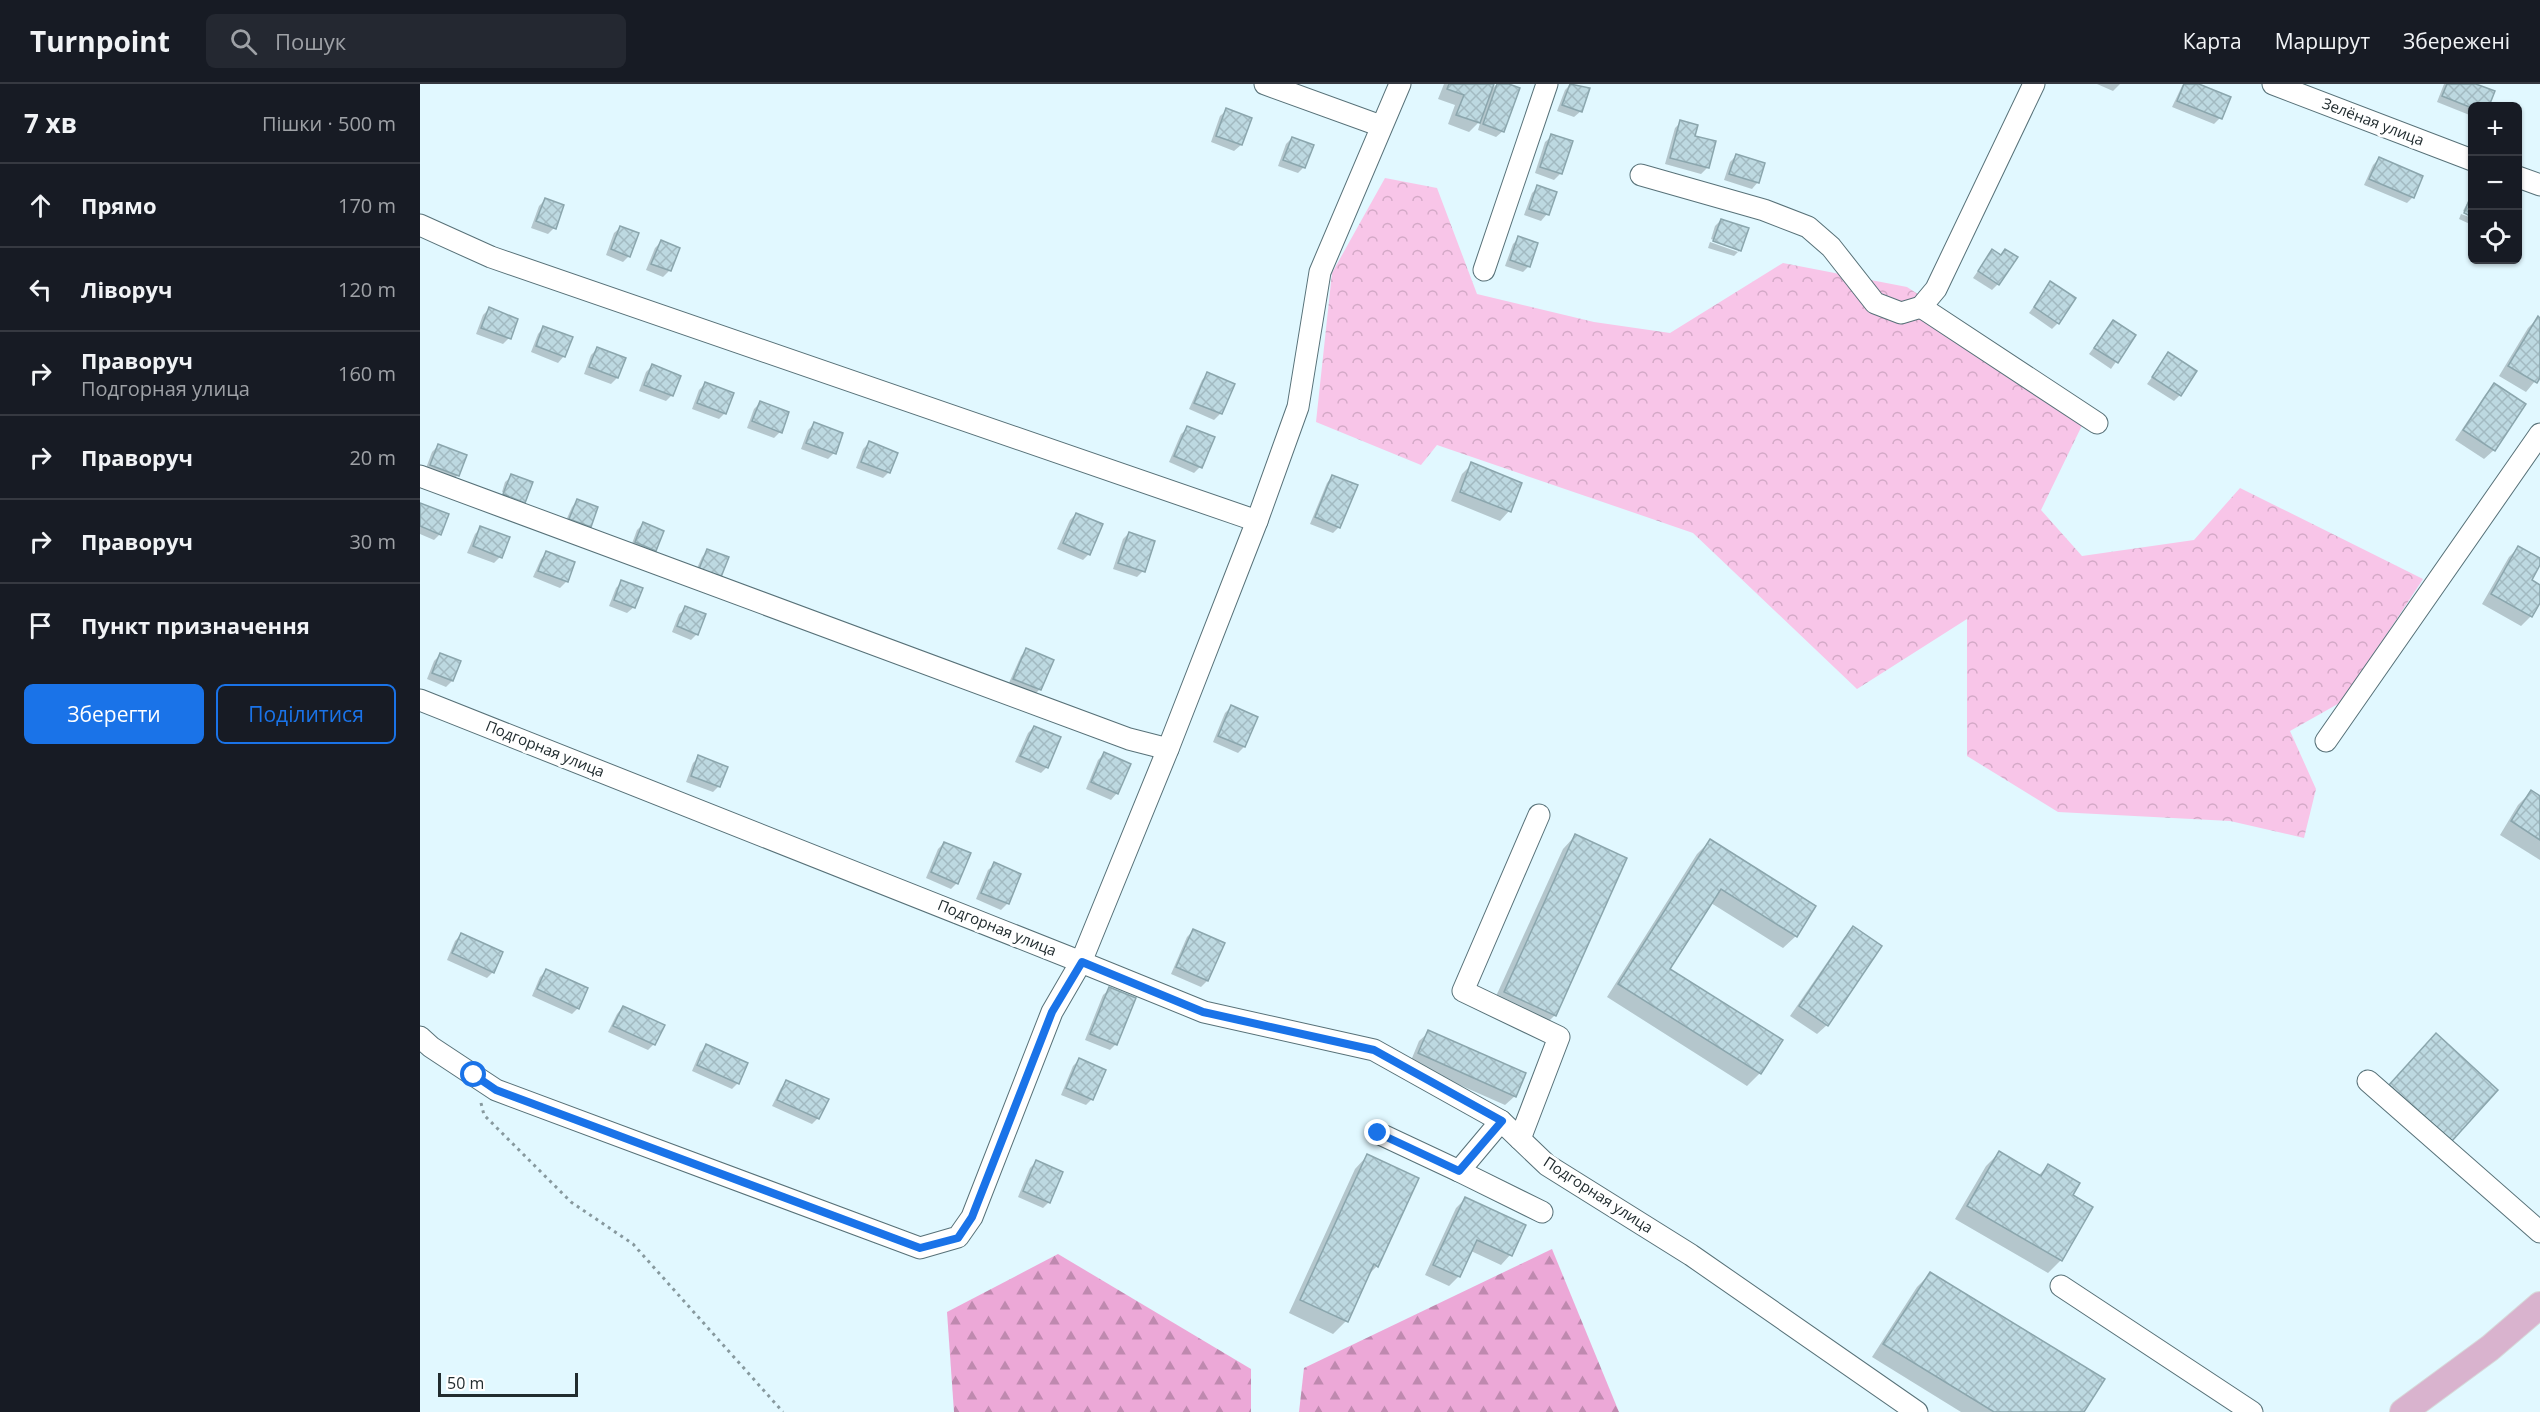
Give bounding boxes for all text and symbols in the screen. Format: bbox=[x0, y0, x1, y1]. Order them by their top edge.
search box bbox=[206, 14, 626, 68]
text: Turnpoint bbox=[30, 22, 170, 60]
icon: search bbox=[227, 25, 260, 58]
text: Пошук bbox=[275, 26, 346, 56]
text: Карта bbox=[2183, 27, 2242, 55]
text: Маршрут bbox=[2275, 27, 2370, 55]
text: Збережені bbox=[2403, 27, 2510, 55]
street label: Зелёная улица bbox=[2320, 92, 2427, 150]
map controls bbox=[2468, 102, 2522, 264]
button: + bbox=[2468, 102, 2522, 156]
text: 7 хв bbox=[24, 105, 77, 141]
text: Пішки · 500 m bbox=[262, 110, 396, 137]
button: − bbox=[2468, 156, 2522, 210]
icon: ahead bbox=[24, 189, 57, 222]
text: Прямо bbox=[81, 190, 157, 220]
text: 170 m bbox=[338, 192, 396, 219]
button: locate bbox=[2468, 210, 2522, 264]
icon: left bbox=[24, 273, 57, 306]
text: Ліворуч bbox=[81, 274, 172, 304]
text: 120 m bbox=[338, 276, 396, 303]
text: Праворуч bbox=[81, 345, 193, 375]
icon: right bbox=[24, 357, 57, 390]
text: 160 m bbox=[338, 360, 396, 387]
text: Подгорная улица bbox=[81, 375, 250, 402]
icon: right bbox=[24, 441, 57, 474]
text: Праворуч bbox=[81, 442, 193, 472]
text: 20 m bbox=[349, 444, 396, 471]
icon: right bbox=[24, 525, 57, 558]
text: Праворуч bbox=[81, 526, 193, 556]
text: 30 m bbox=[349, 528, 396, 555]
icon: arrive bbox=[24, 609, 57, 642]
text: Пункт призначення bbox=[81, 610, 310, 640]
button: Зберегти bbox=[24, 684, 204, 744]
button: Поділитися bbox=[216, 684, 396, 744]
street label: Подгорная улица bbox=[483, 715, 608, 781]
street label: Подгорная улица bbox=[935, 894, 1060, 960]
route start bbox=[460, 1061, 486, 1087]
route end bbox=[1364, 1119, 1390, 1145]
street label: Подгорная улица bbox=[1540, 1151, 1657, 1237]
scale bar bbox=[438, 1370, 578, 1398]
text: 50 m bbox=[447, 1372, 484, 1394]

